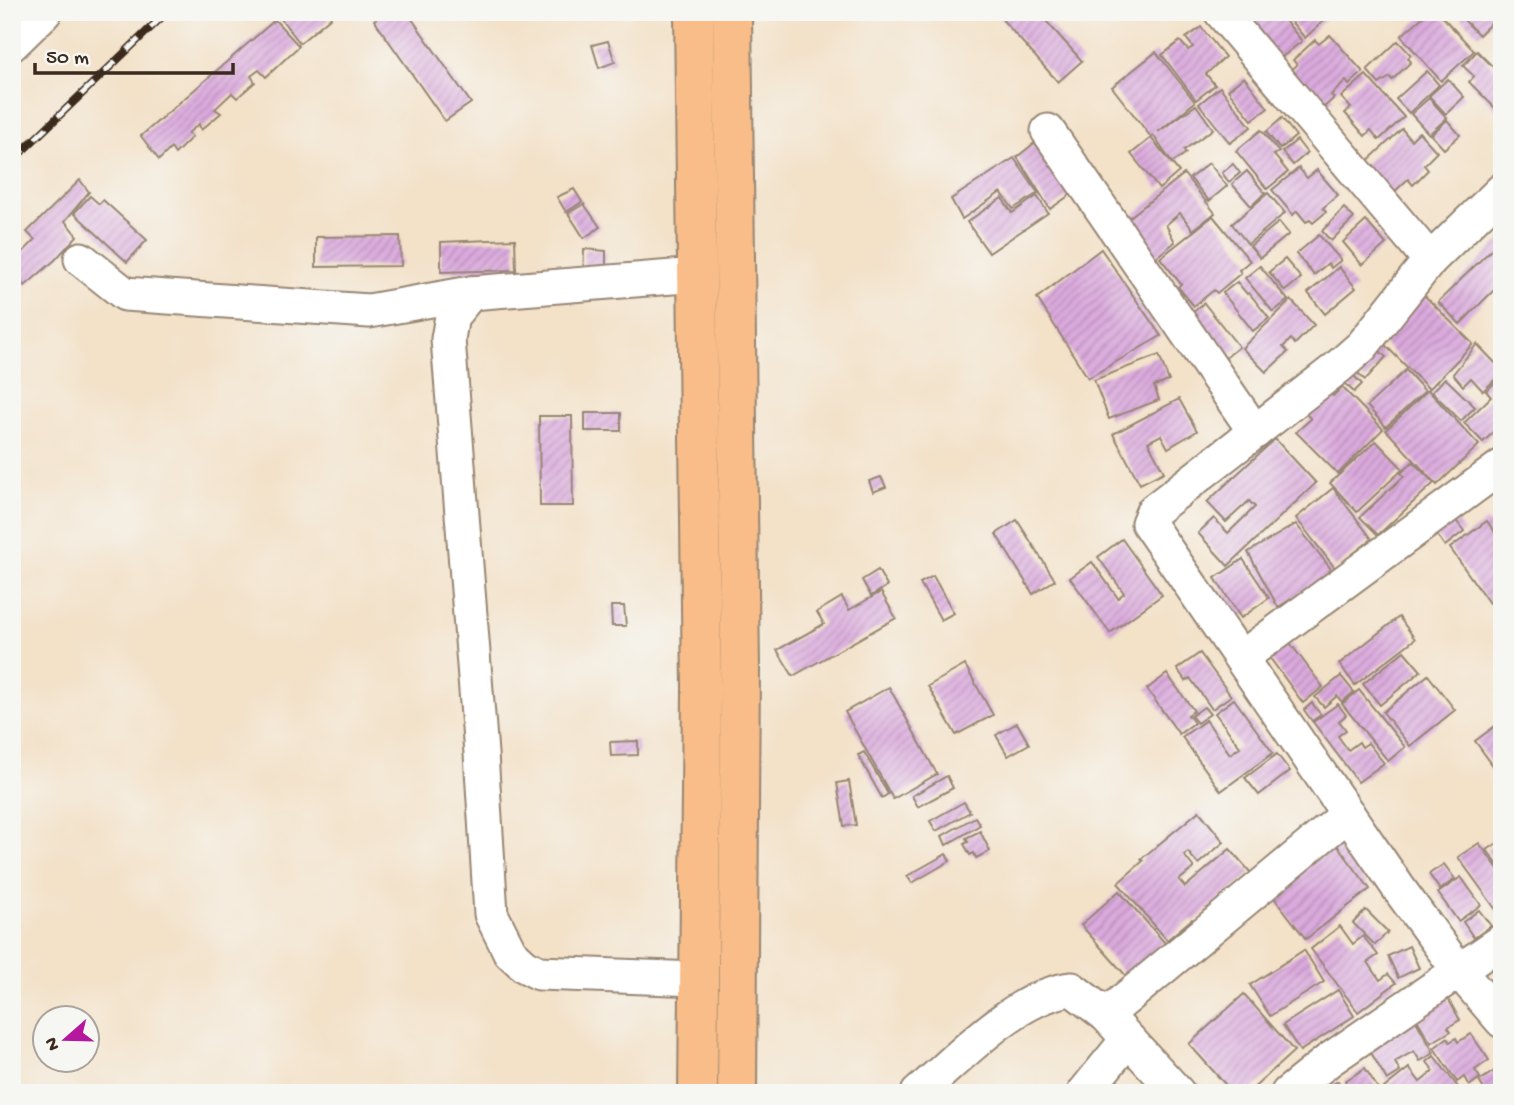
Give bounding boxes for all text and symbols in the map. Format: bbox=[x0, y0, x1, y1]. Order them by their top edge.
scale bar bbox=[35, 32, 233, 76]
text: 50 m bbox=[46, 47, 89, 72]
north arrow bbox=[32, 1004, 102, 1074]
text: N bbox=[40, 1034, 66, 1053]

